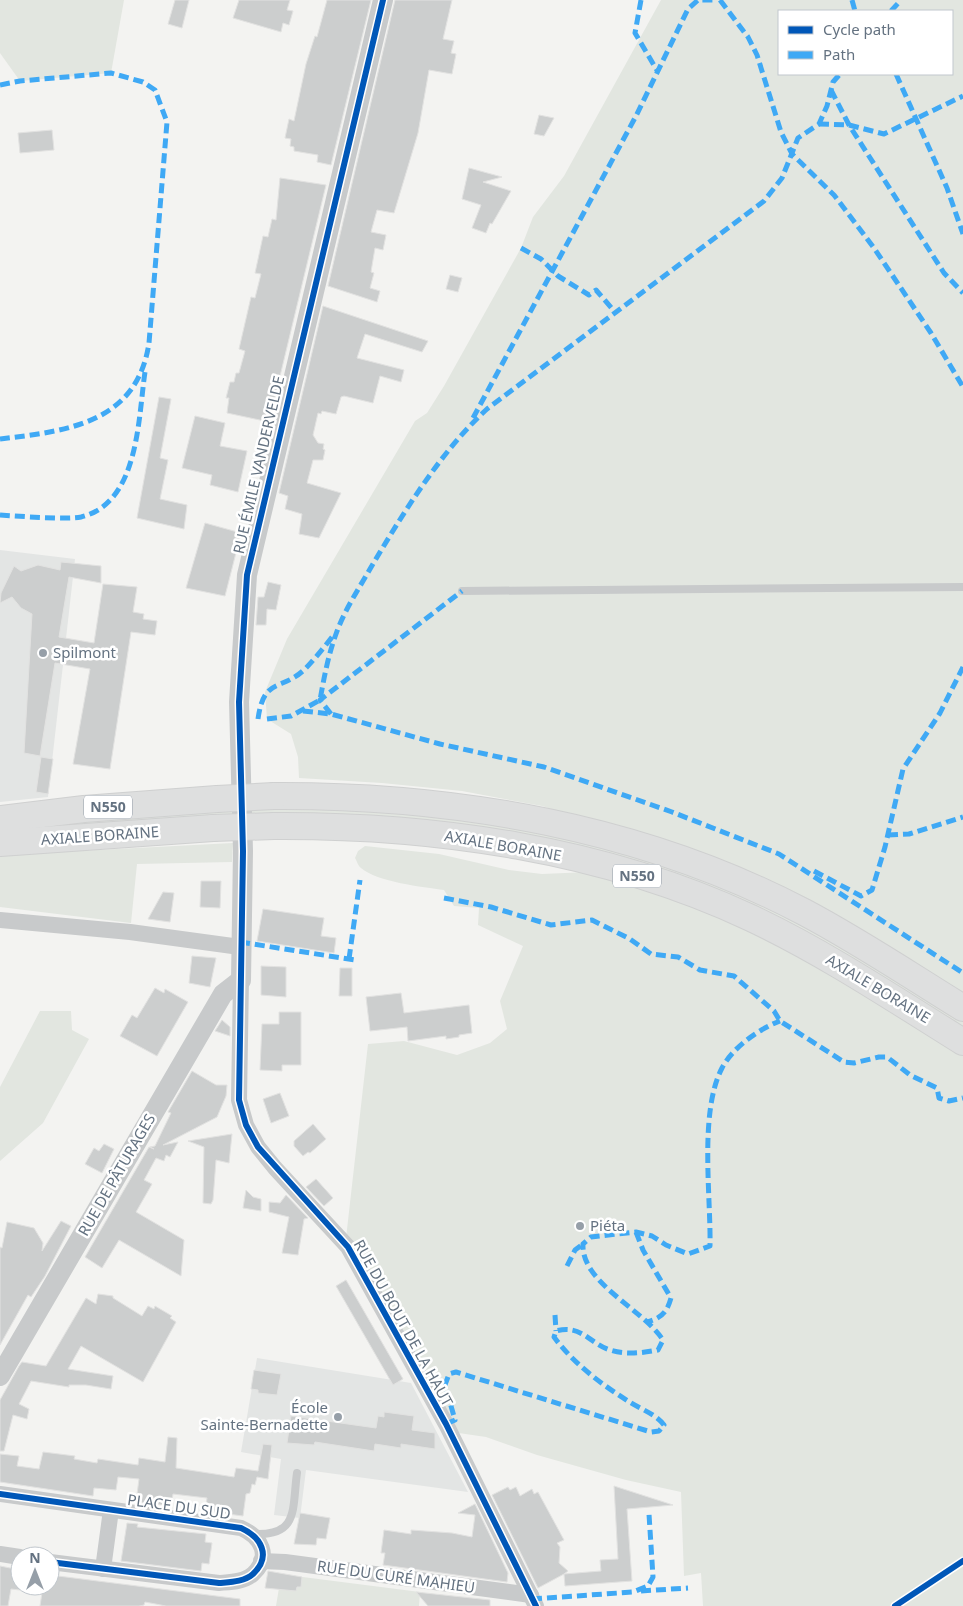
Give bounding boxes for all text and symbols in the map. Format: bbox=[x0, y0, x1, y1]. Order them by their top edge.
legend bbox=[778, 10, 953, 75]
text: Cycle path bbox=[823, 19, 896, 39]
text: Path bbox=[823, 44, 855, 64]
street label: RUE ÉMILE VANDERVELDE bbox=[228, 374, 288, 556]
place label: Spilmont bbox=[53, 642, 117, 662]
marker: Spilmont bbox=[37, 647, 49, 659]
road number: N550 bbox=[84, 796, 132, 819]
street label: AXIALE BORAINE bbox=[40, 821, 160, 849]
street label: AXIALE BORAINE bbox=[443, 825, 563, 865]
road number: N550 bbox=[613, 864, 661, 888]
street label: AXIALE BORAINE bbox=[823, 949, 934, 1027]
street label: RUE DE PÂTURAGES bbox=[73, 1110, 159, 1239]
place label: Piéta bbox=[590, 1215, 625, 1235]
marker: Piéta bbox=[574, 1220, 586, 1232]
street label: RUE DU BOUT DE LA HAUT bbox=[350, 1236, 458, 1410]
place label: École Sainte-Bernadette bbox=[200, 1397, 328, 1434]
marker: École Sainte-Bernadette bbox=[332, 1411, 344, 1423]
street label: PLACE DU SUD bbox=[126, 1489, 232, 1523]
north arrow bbox=[10, 1546, 60, 1596]
text: N bbox=[29, 1548, 41, 1567]
street label: RUE DU CURÉ MAHIEU bbox=[316, 1555, 476, 1597]

